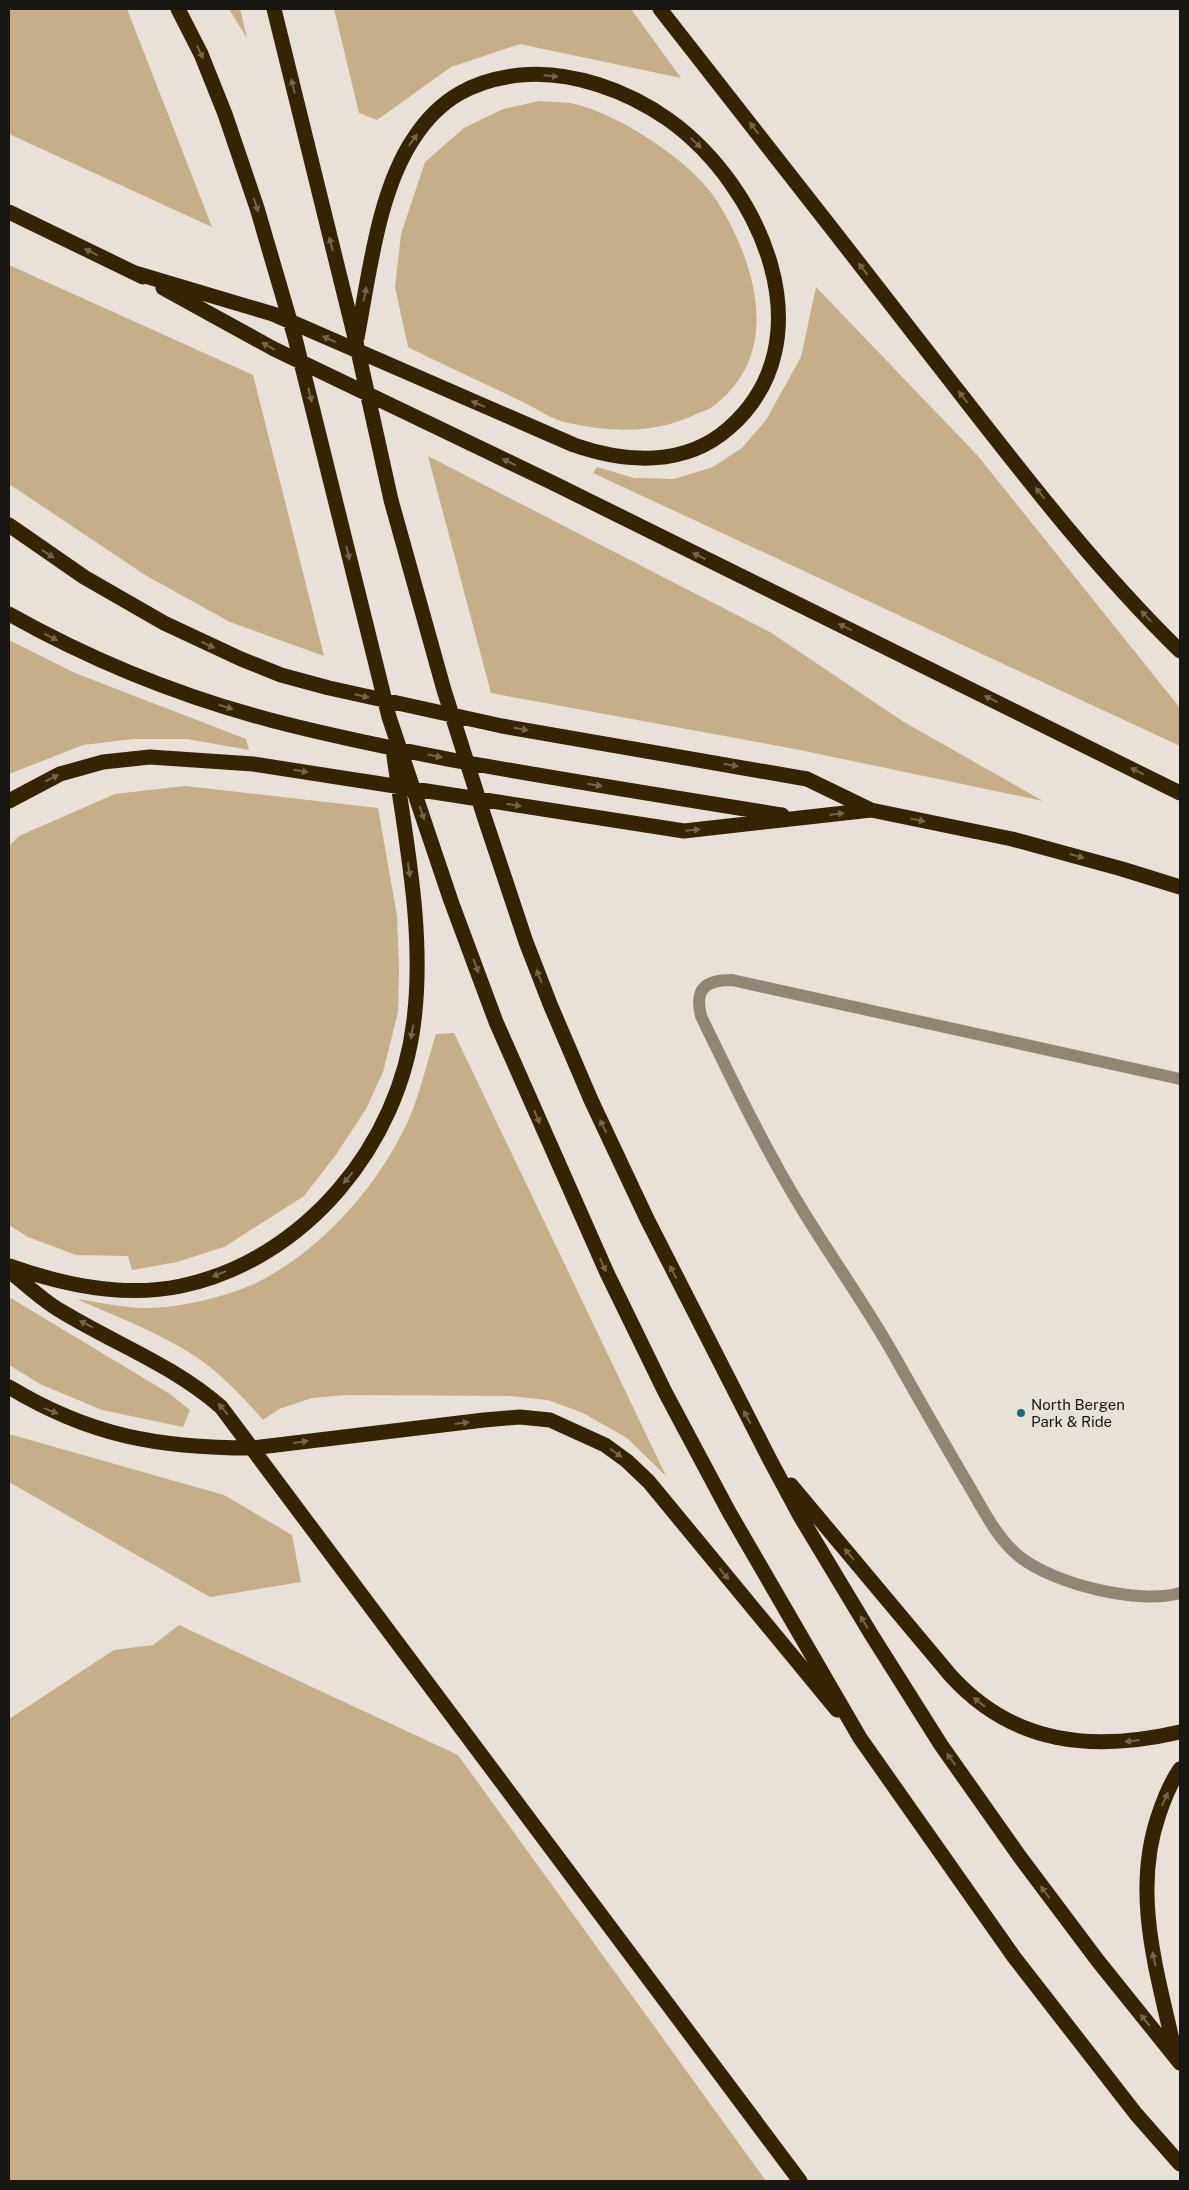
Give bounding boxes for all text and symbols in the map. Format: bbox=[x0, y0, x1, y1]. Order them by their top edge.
one-way arrow bbox=[196, 45, 204, 59]
one-way arrow bbox=[544, 72, 560, 80]
one-way arrow bbox=[289, 79, 297, 94]
one-way arrow bbox=[748, 122, 759, 135]
one-way arrow bbox=[408, 133, 417, 147]
one-way arrow bbox=[689, 137, 701, 149]
one-way arrow bbox=[253, 197, 261, 212]
one-way arrow bbox=[327, 237, 335, 252]
one-way arrow bbox=[84, 247, 98, 255]
one-way arrow bbox=[858, 262, 869, 275]
one-way arrow bbox=[362, 286, 370, 302]
one-way arrow bbox=[322, 334, 336, 342]
one-way arrow bbox=[261, 342, 275, 350]
one-way arrow bbox=[306, 387, 314, 402]
one-way arrow bbox=[958, 391, 969, 404]
one-way arrow bbox=[471, 400, 485, 408]
one-way arrow bbox=[502, 458, 516, 466]
one-way arrow bbox=[1035, 487, 1046, 500]
one-way arrow bbox=[344, 545, 352, 560]
one-way arrow bbox=[42, 549, 55, 559]
one-way arrow bbox=[692, 551, 707, 560]
one-way arrow bbox=[1140, 610, 1152, 622]
one-way arrow bbox=[838, 623, 852, 631]
one-way arrow bbox=[44, 633, 59, 641]
one-way arrow bbox=[201, 641, 215, 649]
one-way arrow bbox=[354, 692, 369, 700]
one-way arrow bbox=[984, 695, 998, 703]
one-way arrow bbox=[219, 703, 234, 711]
one-way arrow bbox=[513, 726, 529, 734]
one-way arrow bbox=[428, 753, 444, 761]
one-way arrow bbox=[723, 761, 739, 769]
one-way arrow bbox=[1129, 767, 1144, 775]
one-way arrow bbox=[294, 768, 310, 776]
one-way arrow bbox=[45, 774, 59, 782]
one-way arrow bbox=[588, 781, 604, 789]
one-way arrow bbox=[506, 801, 522, 809]
one-way arrow bbox=[418, 806, 426, 821]
one-way arrow bbox=[829, 810, 845, 818]
one-way arrow bbox=[911, 816, 927, 824]
one-way arrow bbox=[686, 826, 702, 834]
one-way arrow bbox=[1069, 853, 1084, 861]
one-way arrow bbox=[406, 862, 414, 878]
one-way arrow bbox=[472, 959, 480, 974]
one-way arrow bbox=[535, 969, 543, 983]
one-way arrow bbox=[408, 1024, 416, 1040]
one-way arrow bbox=[533, 1110, 541, 1124]
one-way arrow bbox=[599, 1119, 607, 1133]
one-way arrow bbox=[343, 1172, 354, 1185]
one-way arrow bbox=[600, 1258, 608, 1272]
one-way arrow bbox=[669, 1265, 677, 1279]
one-way arrow bbox=[212, 1271, 227, 1278]
one-way arrow bbox=[79, 1320, 93, 1328]
place label: North Bergen Park & Ride bbox=[1031, 1396, 1125, 1430]
one-way arrow bbox=[217, 1403, 228, 1416]
one-way arrow bbox=[44, 1407, 58, 1415]
marker: North Bergen Park & Ride bbox=[1015, 1407, 1027, 1419]
one-way arrow bbox=[743, 1410, 751, 1424]
one-way arrow bbox=[454, 1419, 470, 1427]
one-way arrow bbox=[293, 1437, 309, 1445]
one-way arrow bbox=[609, 1448, 623, 1458]
one-way arrow bbox=[843, 1548, 854, 1561]
one-way arrow bbox=[719, 1567, 730, 1580]
one-way arrow bbox=[859, 1615, 868, 1629]
one-way arrow bbox=[973, 1697, 986, 1708]
one-way arrow bbox=[1124, 1737, 1140, 1745]
one-way arrow bbox=[946, 1753, 957, 1766]
one-way arrow bbox=[1160, 1792, 1169, 1807]
one-way arrow bbox=[1040, 1885, 1050, 1899]
one-way arrow bbox=[1150, 1951, 1158, 1966]
one-way arrow bbox=[1140, 2014, 1151, 2026]

